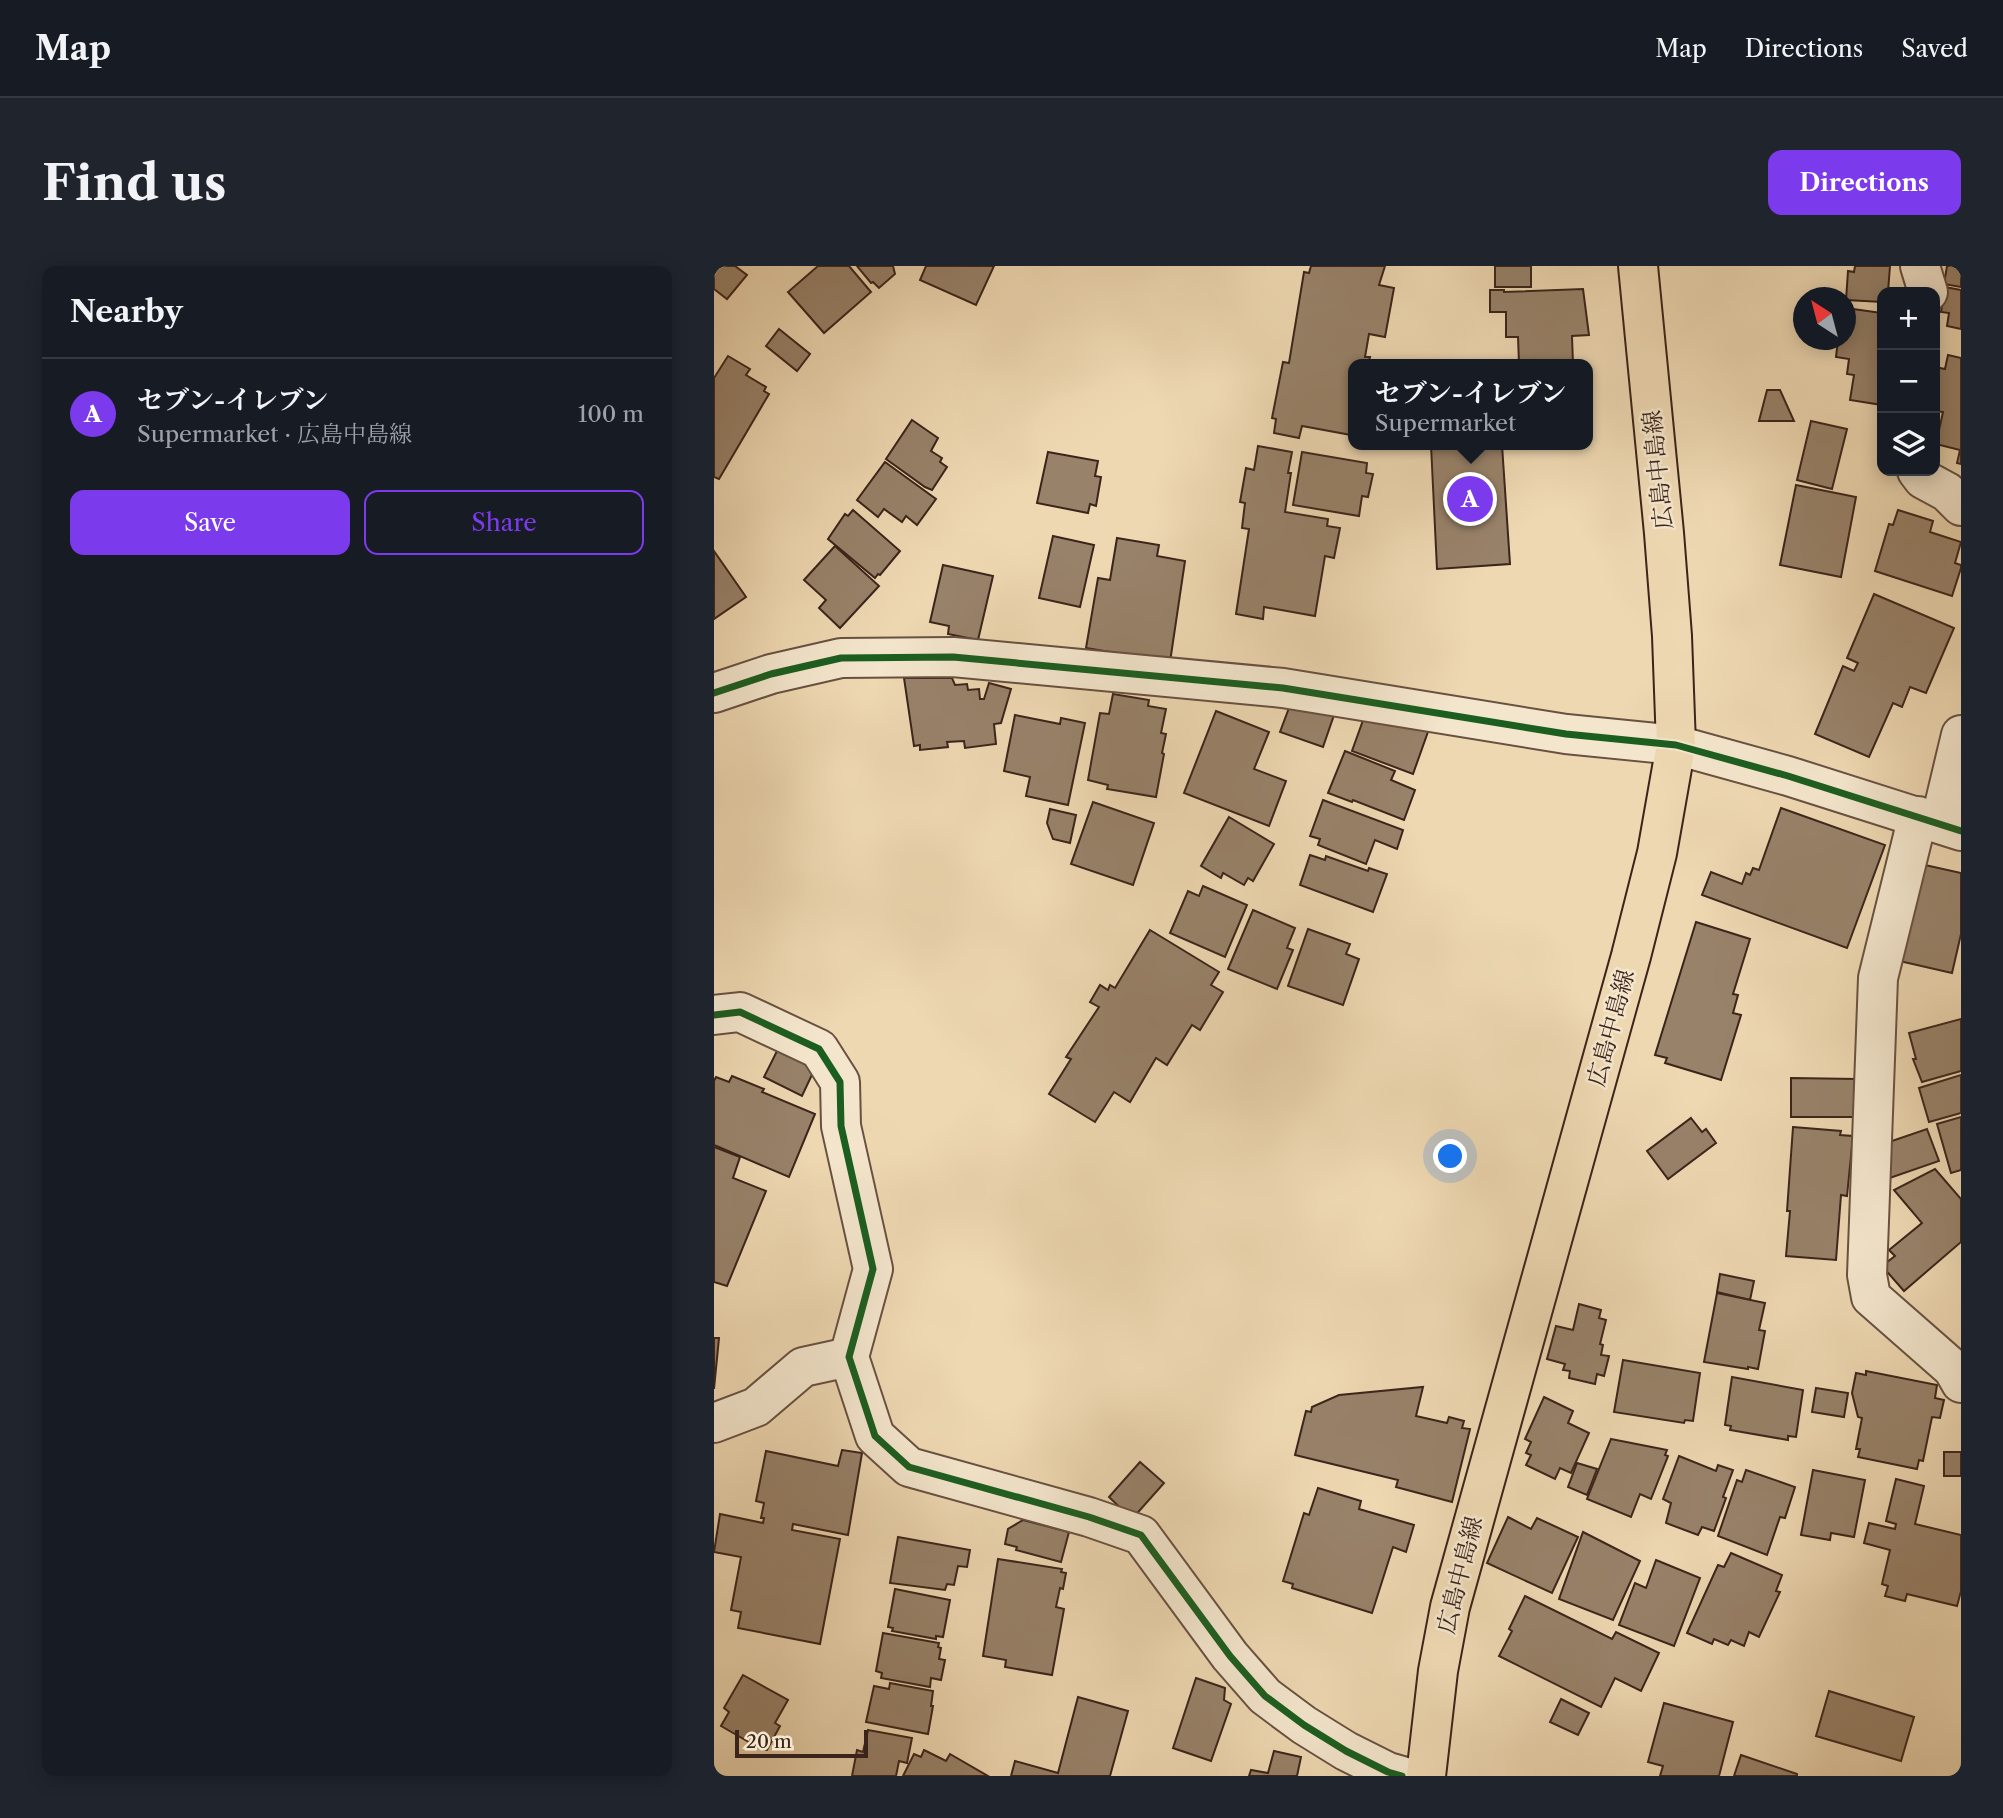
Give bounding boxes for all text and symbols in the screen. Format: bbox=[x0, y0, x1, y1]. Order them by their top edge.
text: Map bbox=[35, 28, 111, 69]
text: Map bbox=[1655, 34, 1707, 63]
text: Directions bbox=[1745, 34, 1863, 63]
text: Saved bbox=[1901, 34, 1968, 63]
button: Directions bbox=[1768, 150, 1961, 215]
text: Find us bbox=[42, 152, 226, 213]
north arrow bbox=[1793, 287, 1856, 350]
map controls bbox=[1877, 287, 1940, 476]
button: + bbox=[1877, 287, 1940, 350]
text: Nearby bbox=[70, 293, 183, 330]
button: − bbox=[1877, 350, 1940, 413]
popup bbox=[1348, 359, 1593, 450]
text: セブン-イレブン bbox=[1375, 377, 1566, 409]
text: セブン-イレブン bbox=[137, 384, 328, 416]
text: A bbox=[84, 400, 102, 428]
text: 100 m bbox=[578, 400, 644, 428]
text: Supermarket bbox=[1375, 409, 1516, 437]
street label: 広島中島線 bbox=[1637, 409, 1678, 531]
button: layers bbox=[1877, 413, 1940, 476]
text: Supermarket · 広島中島線 bbox=[137, 420, 412, 448]
pin: A bbox=[1447, 473, 1493, 525]
button: Save bbox=[70, 490, 350, 555]
button: Share bbox=[364, 490, 644, 555]
street label: 広島中島線 bbox=[1581, 966, 1640, 1090]
your location bbox=[1433, 1139, 1467, 1173]
street label: 広島中島線 bbox=[1431, 1513, 1488, 1637]
scale bar bbox=[735, 1727, 868, 1759]
text: 20 m bbox=[746, 1730, 792, 1753]

